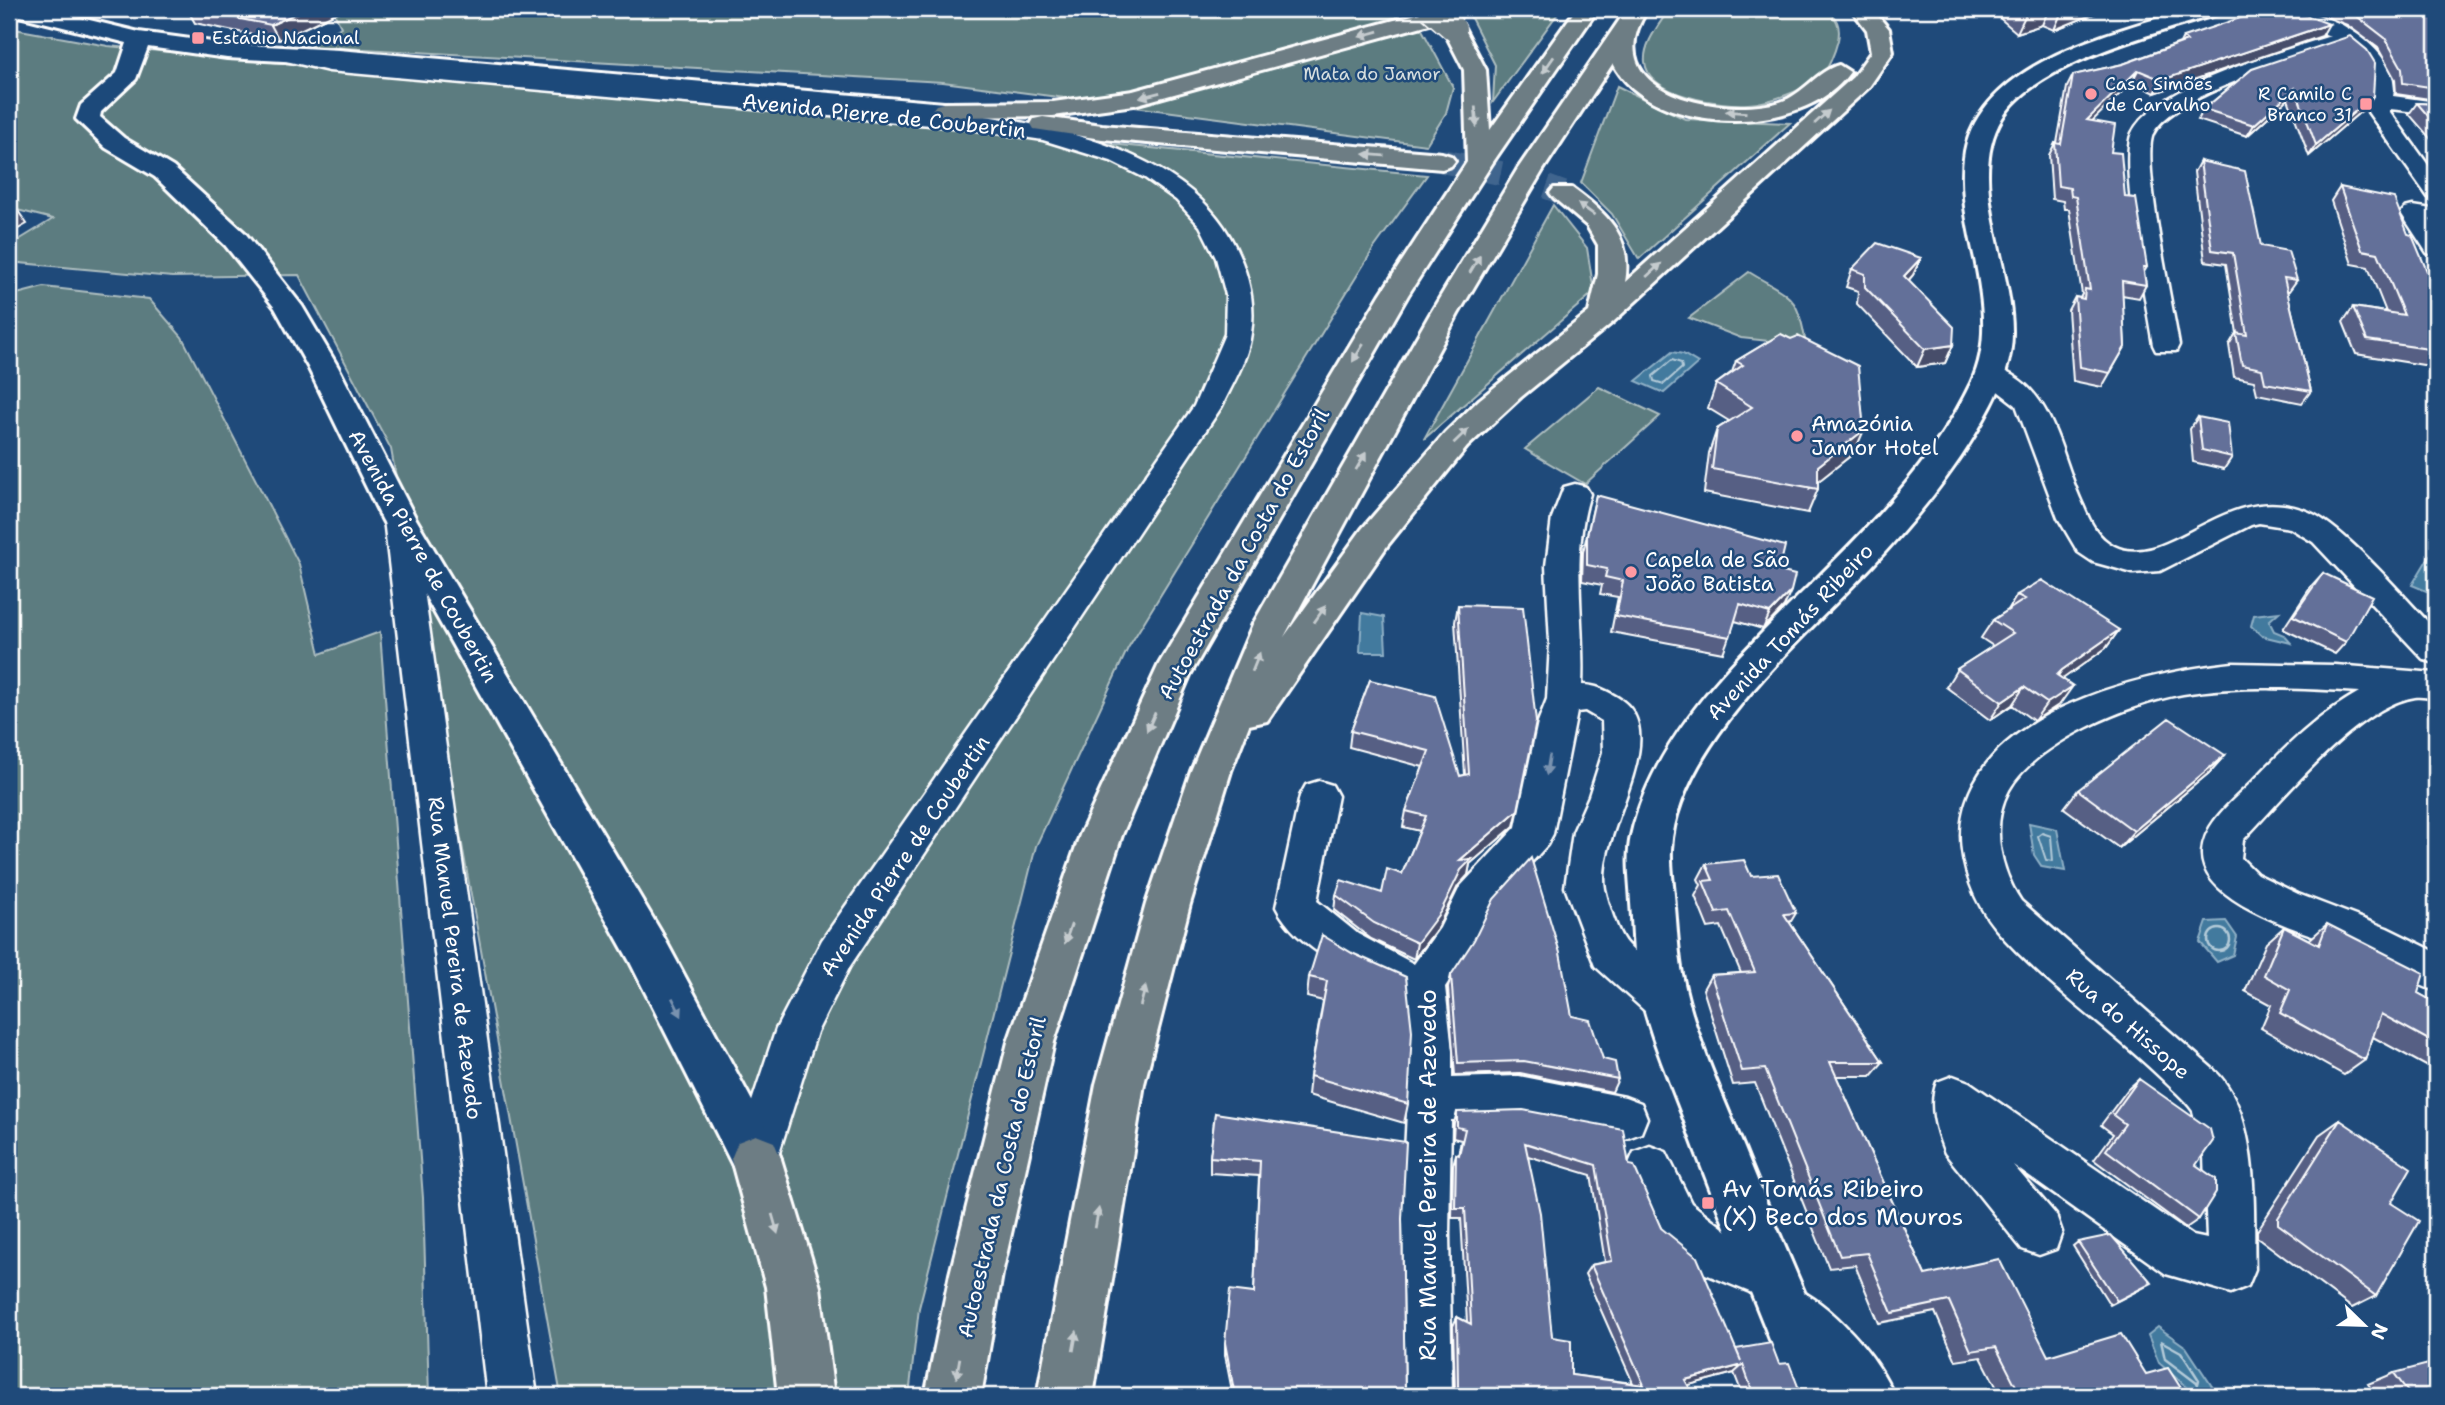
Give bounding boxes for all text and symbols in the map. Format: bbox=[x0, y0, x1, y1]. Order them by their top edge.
place label: Estádio Nacional bbox=[212, 26, 360, 50]
one-way arrow bbox=[1358, 29, 1380, 40]
marker: Estádio Nacional bbox=[190, 30, 206, 46]
one-way arrow bbox=[1541, 56, 1555, 74]
park label: Mata do Jamor bbox=[1303, 62, 1441, 86]
place label: Casa Simões de Carvalho bbox=[2105, 72, 2213, 117]
place label: R Camilo C Branco 31 bbox=[2258, 82, 2352, 127]
marker: Casa Simões de Carvalho bbox=[2083, 86, 2099, 102]
street label: Avenida Pierre de Coubertin bbox=[741, 87, 1027, 145]
one-way arrow bbox=[1139, 90, 1161, 101]
marker: R Camilo C Branco 31 bbox=[2358, 96, 2374, 112]
one-way arrow bbox=[1471, 106, 1482, 128]
one-way arrow bbox=[1725, 106, 1747, 117]
one-way arrow bbox=[1814, 110, 1831, 125]
one-way arrow bbox=[1363, 149, 1385, 160]
one-way arrow bbox=[1577, 203, 1595, 217]
one-way arrow bbox=[1468, 254, 1481, 273]
one-way arrow bbox=[1645, 262, 1662, 278]
one-way arrow bbox=[1352, 344, 1365, 363]
street label: Autoestrada da Costa do Estoril bbox=[1152, 403, 1336, 705]
place label: Amazónia Jamor Hotel bbox=[1811, 410, 1939, 462]
street label: Avenida Pierre de Coubertin bbox=[342, 424, 504, 688]
one-way arrow bbox=[1452, 428, 1469, 444]
marker: Amazónia Jamor Hotel bbox=[1789, 428, 1805, 444]
one-way arrow bbox=[1355, 451, 1367, 470]
street label: Avenida Tomás Ribeiro bbox=[1701, 537, 1879, 727]
place label: Capela de São João Batista bbox=[1645, 546, 1790, 598]
marker: Capela de São João Batista bbox=[1623, 564, 1639, 580]
one-way arrow bbox=[1313, 605, 1327, 623]
one-way arrow bbox=[1250, 651, 1261, 672]
one-way arrow bbox=[1145, 712, 1156, 733]
street label: Avenida Pierre de Coubertin bbox=[814, 730, 996, 982]
one-way arrow bbox=[1542, 754, 1553, 776]
street label: Rua Manuel Pereira de Azevedo bbox=[421, 795, 489, 1121]
one-way arrow bbox=[1062, 923, 1073, 944]
street label: Rua do Hissope bbox=[2060, 962, 2196, 1086]
one-way arrow bbox=[1139, 985, 1149, 1006]
street label: Rua Manuel Pereira de Azevedo bbox=[1412, 989, 1444, 1361]
one-way arrow bbox=[671, 997, 683, 1017]
street label: Autoestrada da Costa do Estoril bbox=[951, 1013, 1053, 1340]
place label: Av Tomás Ribeiro (X) Beco dos Mouros bbox=[1722, 1173, 1963, 1233]
marker: Av Tomás Ribeiro (X) Beco dos Mouros bbox=[1700, 1195, 1716, 1211]
one-way arrow bbox=[1092, 1207, 1103, 1229]
one-way arrow bbox=[770, 1214, 780, 1235]
north arrow bbox=[2330, 1290, 2400, 1360]
text: N bbox=[2365, 1320, 2394, 1343]
one-way arrow bbox=[1070, 1330, 1081, 1352]
one-way arrow bbox=[952, 1357, 963, 1379]

